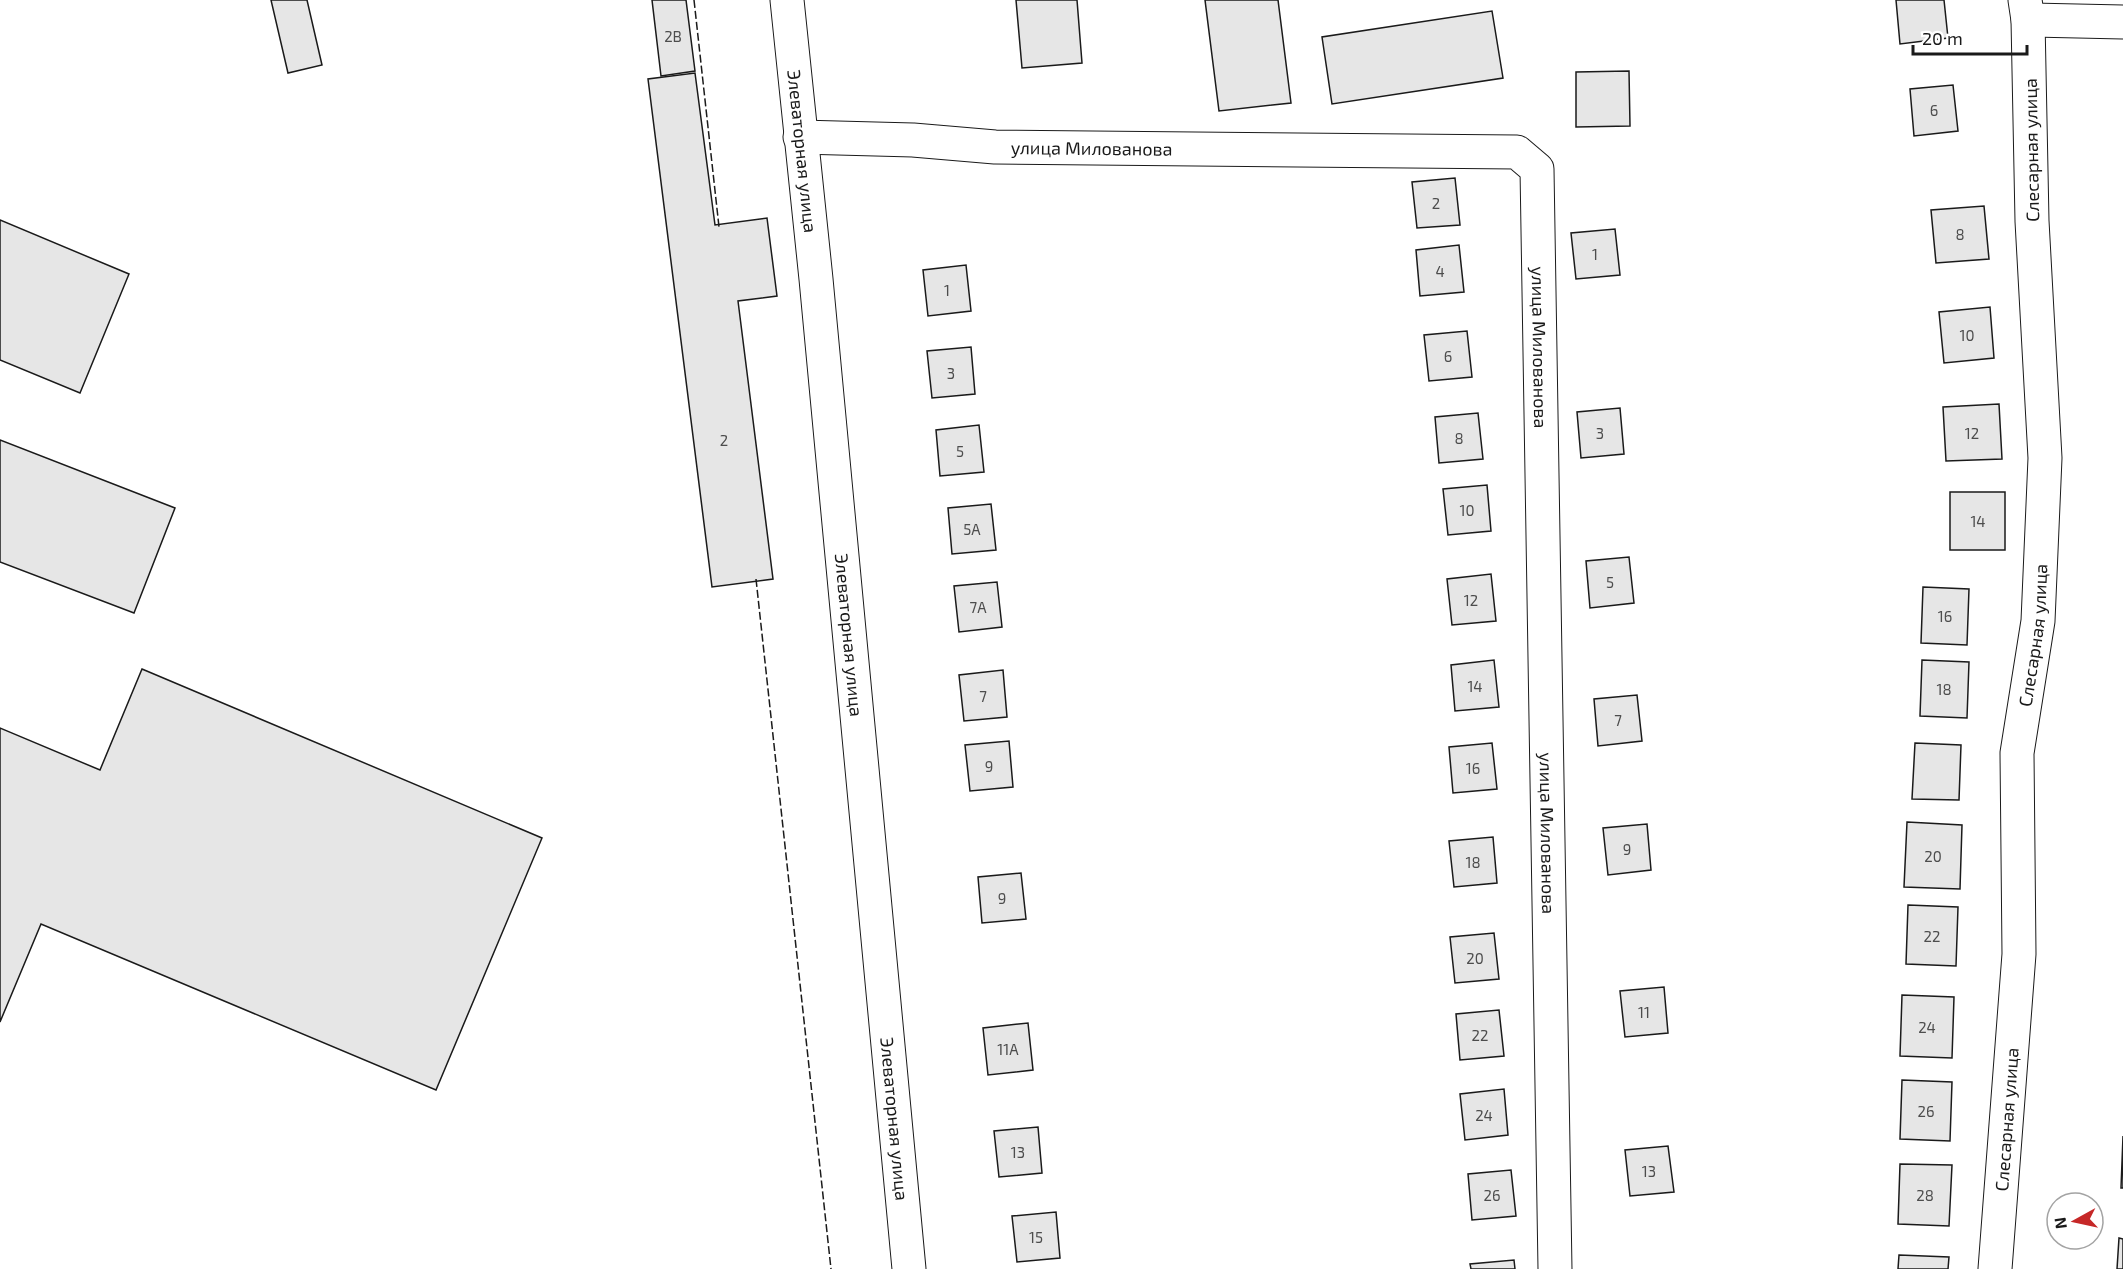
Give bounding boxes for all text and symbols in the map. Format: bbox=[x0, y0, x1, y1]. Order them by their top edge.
scale bar bbox=[1913, 18, 2027, 56]
house number: 2В bbox=[664, 27, 682, 45]
text: 20 m bbox=[1922, 27, 1963, 49]
street label: Элеваторная улица bbox=[783, 68, 822, 234]
street label: Слесарная улица bbox=[2019, 78, 2043, 222]
house number: 6 bbox=[1930, 101, 1938, 119]
street label: улица Милованова bbox=[1011, 136, 1173, 160]
house number: 2 bbox=[1432, 194, 1440, 212]
house number: 8 bbox=[1955, 225, 1965, 243]
house number: 1 bbox=[1592, 245, 1598, 263]
house number: 4 bbox=[1435, 262, 1445, 280]
street label: улица Милованова bbox=[1528, 266, 1552, 428]
house number: 1 bbox=[944, 281, 950, 299]
house number: 10 bbox=[1959, 326, 1975, 344]
house number: 6 bbox=[1444, 347, 1452, 365]
house number: 3 bbox=[947, 364, 955, 382]
house number: 3 bbox=[1596, 424, 1604, 442]
house number: 12 bbox=[1965, 424, 1979, 442]
house number: 8 bbox=[1454, 429, 1464, 447]
house number: 2 bbox=[720, 431, 728, 449]
house number: 5 bbox=[956, 442, 964, 460]
house number: 10 bbox=[1459, 501, 1475, 519]
house number: 14 bbox=[1970, 512, 1986, 530]
house number: 5А bbox=[963, 520, 981, 538]
street label: Элеваторная улица bbox=[831, 552, 868, 718]
street label: Слесарная улица bbox=[2014, 563, 2051, 708]
house number: 5 bbox=[1606, 573, 1614, 591]
house number: 12 bbox=[1464, 591, 1478, 609]
house number: 7А bbox=[969, 598, 987, 616]
house number: 16 bbox=[1938, 607, 1952, 625]
house number: 14 bbox=[1467, 677, 1483, 695]
house number: 18 bbox=[1936, 680, 1952, 698]
house number: 7 bbox=[979, 687, 987, 705]
house number: 7 bbox=[1614, 711, 1622, 729]
street label: улица Милованова bbox=[1536, 752, 1560, 914]
house number: 9 bbox=[985, 757, 993, 775]
house number: 16 bbox=[1466, 759, 1480, 777]
house number: 9 bbox=[1623, 840, 1631, 858]
house number: 20 bbox=[1924, 847, 1942, 865]
house number: 18 bbox=[1465, 853, 1481, 871]
house number: 9 bbox=[998, 889, 1006, 907]
house number: 22 bbox=[1924, 927, 1940, 945]
house number: 20 bbox=[1466, 949, 1484, 967]
house number: 11 bbox=[1638, 1003, 1650, 1021]
house number: 24 bbox=[1918, 1018, 1936, 1036]
house number: 22 bbox=[1472, 1026, 1488, 1044]
street label: Элеваторная улица bbox=[876, 1036, 914, 1201]
house number: 11А bbox=[997, 1040, 1019, 1058]
street label: Слесарная улица bbox=[1990, 1047, 2023, 1192]
house number: 26 bbox=[1917, 1102, 1935, 1120]
house number: 24 bbox=[1475, 1106, 1493, 1124]
house number: 13 bbox=[1011, 1143, 1025, 1161]
house number: 13 bbox=[1642, 1162, 1656, 1180]
house number: 26 bbox=[1483, 1186, 1501, 1204]
house number: 28 bbox=[1916, 1186, 1934, 1204]
north arrow bbox=[2045, 1191, 2105, 1251]
text: N bbox=[2049, 1216, 2070, 1230]
house number: 15 bbox=[1029, 1228, 1043, 1246]

